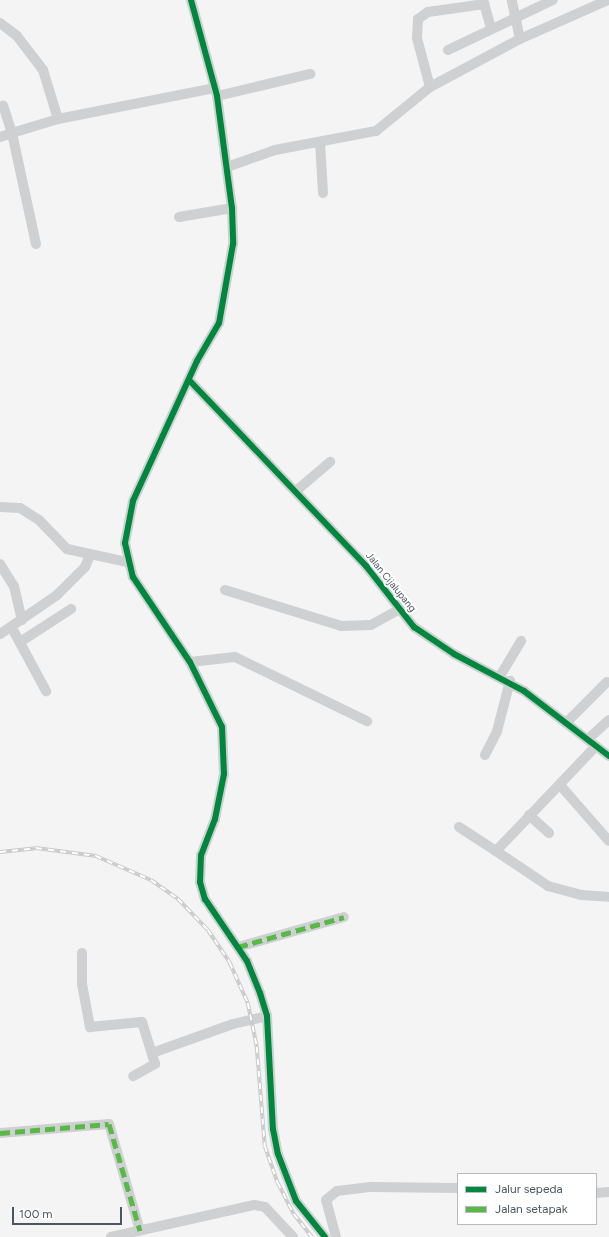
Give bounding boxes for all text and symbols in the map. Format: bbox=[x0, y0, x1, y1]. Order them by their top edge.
street label: Jalan Cijalupang bbox=[363, 550, 419, 614]
legend bbox=[457, 1173, 597, 1225]
text: Jalur sepeda bbox=[495, 1182, 563, 1196]
scale bar bbox=[14, 1199, 124, 1225]
text: Jalan setapak bbox=[495, 1202, 568, 1216]
text: 100 m bbox=[19, 1207, 53, 1221]

